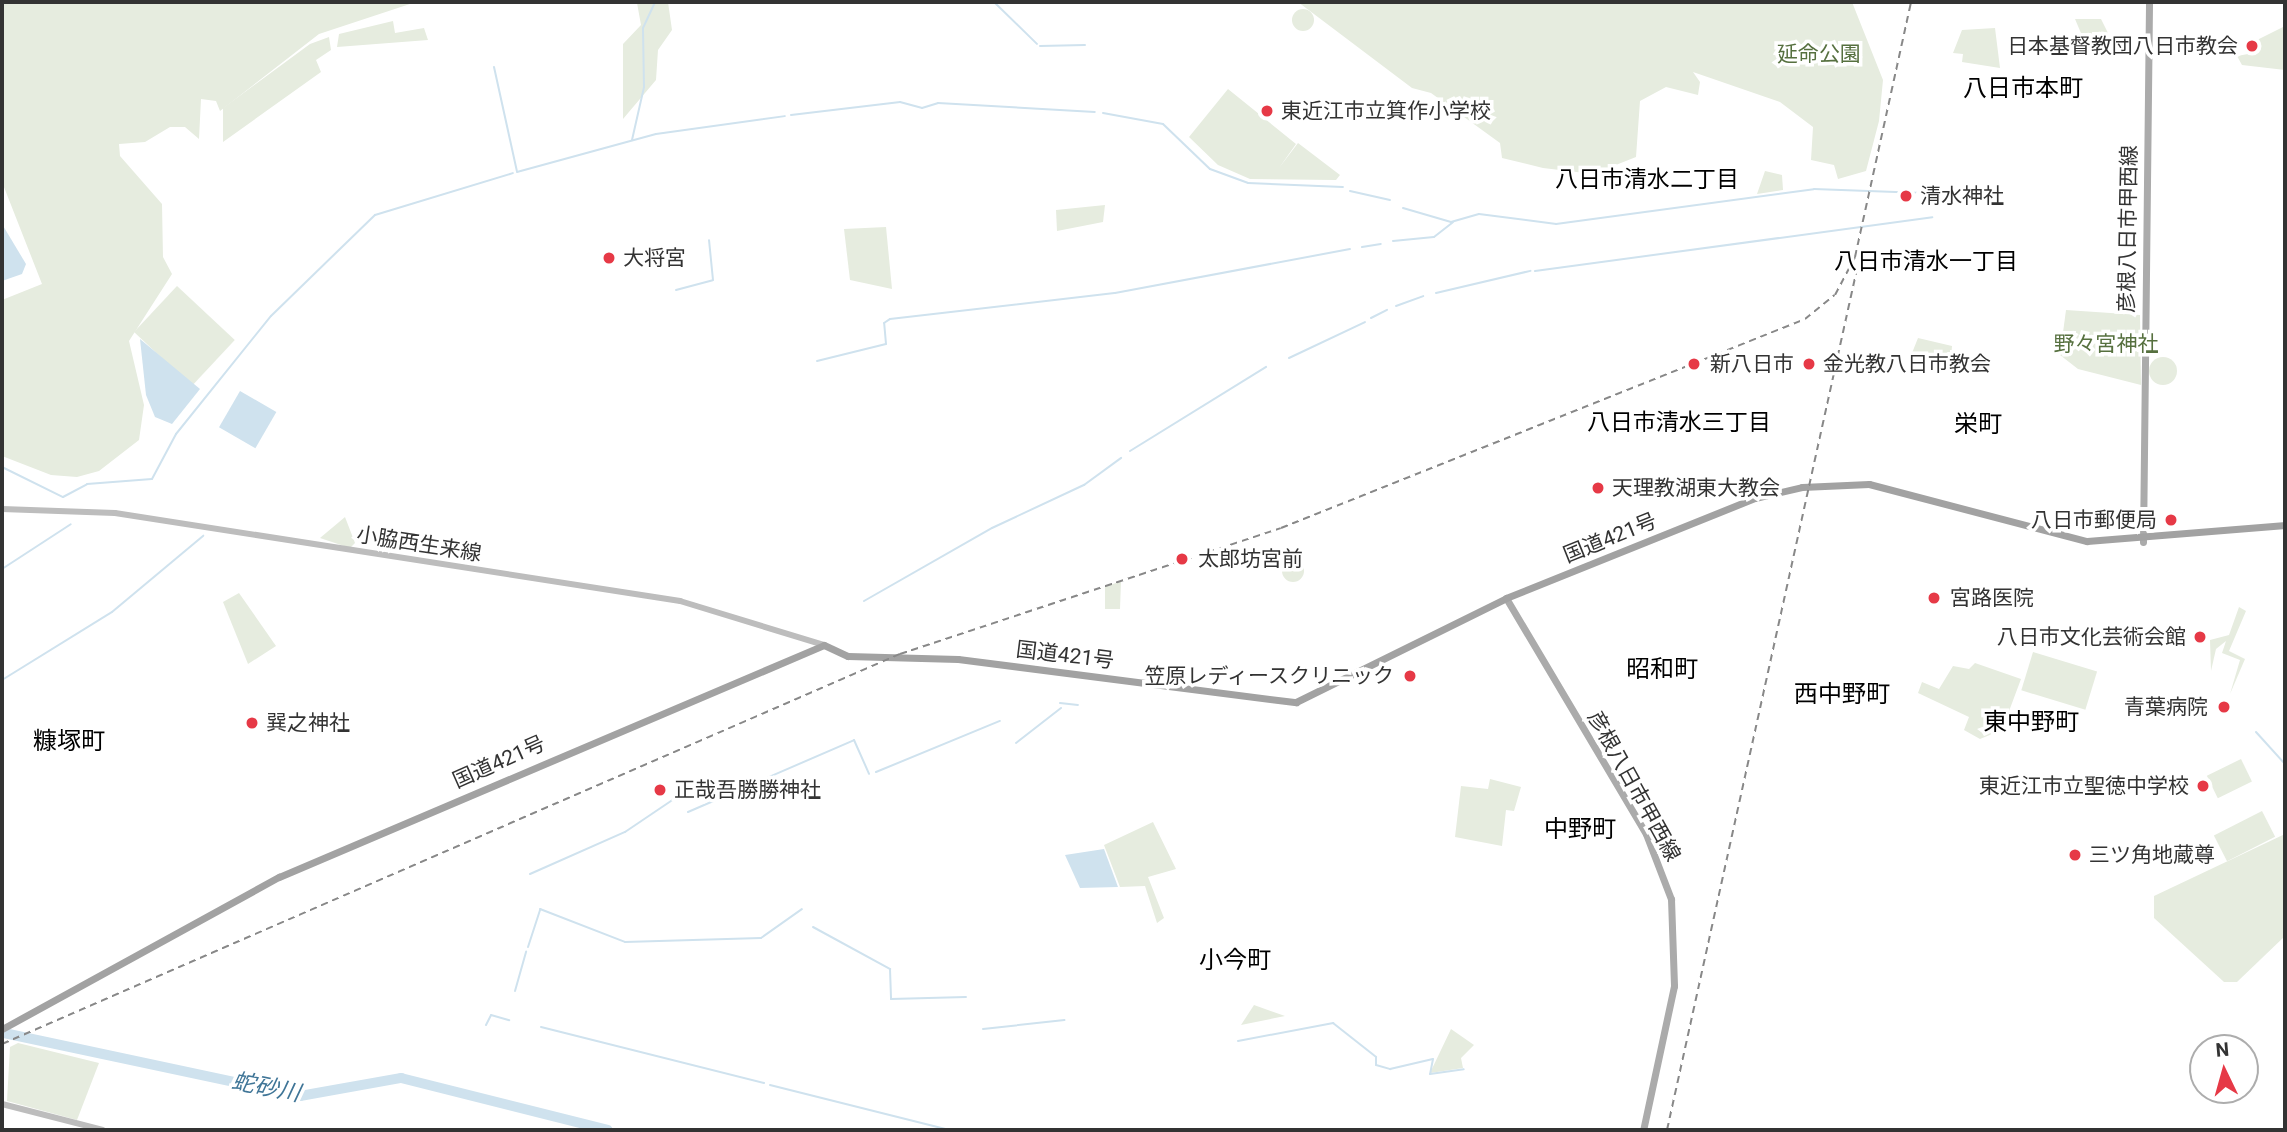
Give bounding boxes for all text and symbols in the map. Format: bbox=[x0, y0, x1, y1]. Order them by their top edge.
place label: 日本基督教団八日市教会 bbox=[2007, 33, 2238, 59]
marker: 日本基督教団八日市教会 bbox=[2244, 38, 2260, 54]
park label: 延命公園 bbox=[1777, 41, 1861, 67]
district label: 八日市本町 bbox=[1963, 75, 2083, 103]
place label: 東近江市立箕作小学校 bbox=[1281, 98, 1491, 124]
marker: 東近江市立箕作小学校 bbox=[1259, 103, 1275, 119]
street label: 彦根八日市甲西線 bbox=[2114, 145, 2142, 313]
district label: 八日市清水二丁目 bbox=[1555, 166, 1739, 194]
place label: 清水神社 bbox=[1920, 183, 2004, 209]
marker: 清水神社 bbox=[1898, 188, 1914, 204]
place label: 大将宮 bbox=[623, 245, 686, 271]
district label: 八日市清水一丁目 bbox=[1834, 248, 2018, 276]
marker: 大将宮 bbox=[601, 250, 617, 266]
park label: 野々宮神社 bbox=[2054, 331, 2158, 357]
place label: 新八日市 bbox=[1710, 351, 1794, 377]
place label: 金光教八日市教会 bbox=[1823, 351, 1991, 377]
marker: 新八日市 bbox=[1684, 354, 1704, 374]
marker: 金光教八日市教会 bbox=[1801, 356, 1817, 372]
district label: 八日市清水三丁目 bbox=[1587, 409, 1771, 437]
district label: 栄町 bbox=[1954, 411, 2002, 439]
place label: 天理教湖東大教会 bbox=[1612, 475, 1780, 501]
marker: 天理教湖東大教会 bbox=[1590, 480, 1606, 496]
place label: 八日市郵便局 bbox=[2031, 507, 2157, 533]
street label: 国道421号 bbox=[1560, 508, 1660, 568]
marker: 八日市郵便局 bbox=[2163, 512, 2179, 528]
street label: 小脇西生来線 bbox=[355, 522, 483, 566]
place label: 太郎坊宮前 bbox=[1198, 546, 1303, 572]
marker: 太郎坊宮前 bbox=[1172, 549, 1192, 569]
place label: 宮路医院 bbox=[1950, 585, 2034, 611]
marker: 宮路医院 bbox=[1924, 588, 1944, 608]
place label: 八日市文化芸術会館 bbox=[1997, 624, 2186, 650]
marker: 八日市文化芸術会館 bbox=[2192, 629, 2208, 645]
street label: 国道421号 bbox=[1015, 636, 1115, 674]
district label: 昭和町 bbox=[1626, 656, 1698, 684]
place label: 笠原レディースクリニック bbox=[1142, 663, 1394, 689]
marker: 笠原レディースクリニック bbox=[1400, 666, 1420, 686]
district label: 西中野町 bbox=[1794, 681, 1890, 709]
place label: 青葉病院 bbox=[2124, 694, 2208, 720]
marker: 青葉病院 bbox=[2214, 697, 2234, 717]
street label: 彦根八日市甲西線 bbox=[1582, 706, 1686, 866]
district label: 東中野町 bbox=[1983, 709, 2079, 737]
place label: 巽之神社 bbox=[266, 710, 350, 736]
marker: 巽之神社 bbox=[244, 715, 260, 731]
district label: 糠塚町 bbox=[33, 728, 105, 756]
street label: 国道421号 bbox=[449, 730, 549, 794]
place label: 東近江市立聖徳中学校 bbox=[1979, 773, 2189, 799]
place label: 正哉吾勝勝神社 bbox=[674, 777, 821, 803]
marker: 東近江市立聖徳中学校 bbox=[2195, 778, 2211, 794]
marker: 正哉吾勝勝神社 bbox=[652, 782, 668, 798]
district label: 中野町 bbox=[1544, 816, 1616, 844]
place label: 三ツ角地蔵尊 bbox=[2089, 842, 2215, 868]
marker: 三ツ角地蔵尊 bbox=[2067, 847, 2083, 863]
district label: 小今町 bbox=[1199, 947, 1271, 975]
north arrow bbox=[2189, 1034, 2259, 1104]
text: N bbox=[2215, 1038, 2230, 1062]
water label: 蛇砂川 bbox=[230, 1068, 302, 1108]

